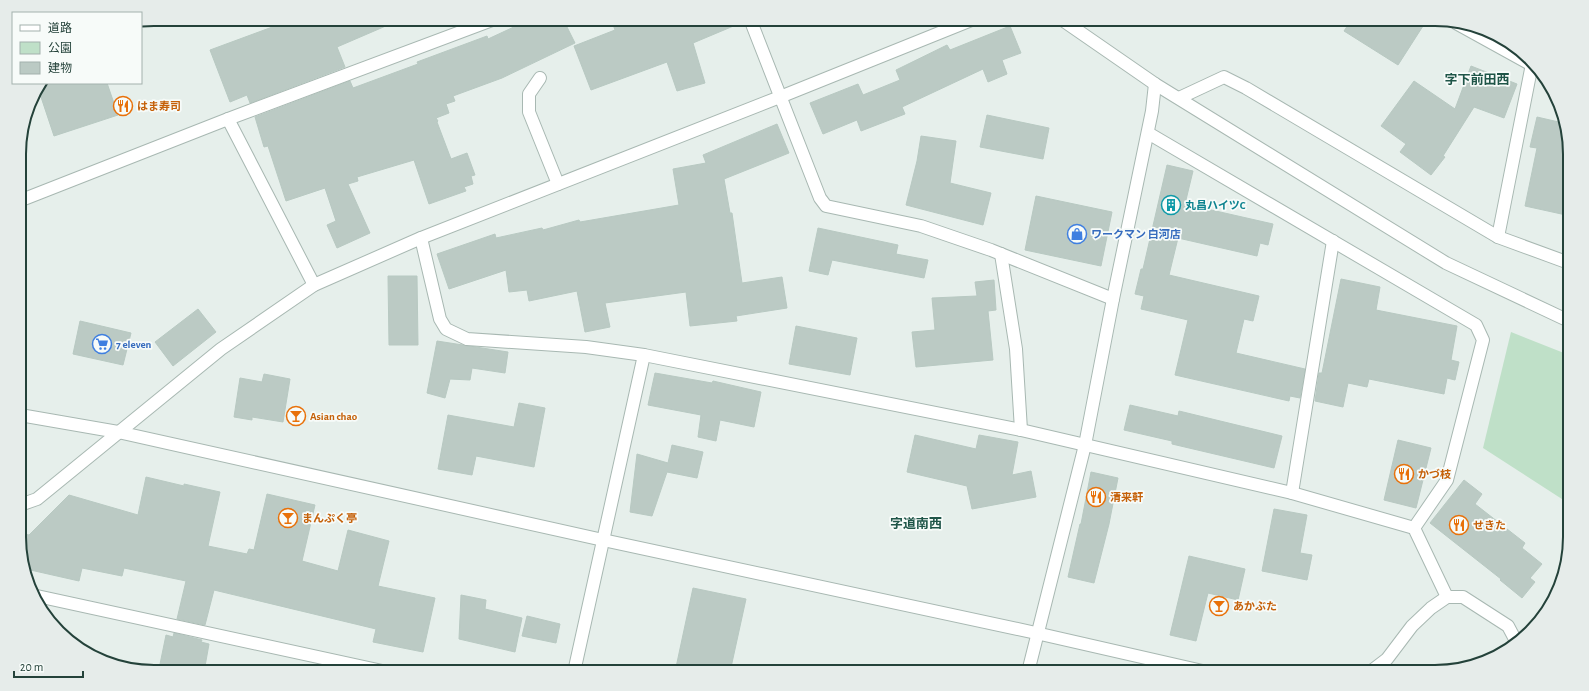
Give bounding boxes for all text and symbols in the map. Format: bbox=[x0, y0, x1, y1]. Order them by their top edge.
legend bbox=[12, 12, 142, 84]
text: 道路 bbox=[48, 21, 72, 34]
text: 公園 bbox=[48, 42, 72, 54]
text: 建物 bbox=[48, 61, 72, 74]
district label: 字下前田西 bbox=[1444, 72, 1510, 87]
restaurant icon: はま寿司 bbox=[112, 95, 134, 117]
place label: はま寿司 bbox=[137, 100, 181, 112]
building icon: 丸昌ハイツC bbox=[1160, 194, 1182, 216]
place label: 丸昌ハイツC bbox=[1185, 200, 1246, 211]
shop icon: ワークマン 白河店 bbox=[1066, 223, 1088, 245]
place label: ワークマン 白河店 bbox=[1091, 228, 1181, 240]
supermarket icon: 7 eleven bbox=[91, 333, 113, 355]
place label: 7 eleven bbox=[116, 339, 152, 350]
bar icon: Asian chao bbox=[285, 405, 307, 427]
place label: Asian chao bbox=[310, 411, 358, 422]
restaurant icon: かづ枝 bbox=[1393, 463, 1415, 485]
place label: かづ枝 bbox=[1418, 468, 1451, 480]
restaurant icon: 清来軒 bbox=[1085, 486, 1107, 508]
place label: 清来軒 bbox=[1110, 492, 1143, 503]
bar icon: まんぷく亭 bbox=[277, 507, 299, 529]
place label: まんぷく亭 bbox=[302, 512, 357, 524]
restaurant icon: せきた bbox=[1448, 514, 1470, 536]
district label: 字道南西 bbox=[890, 516, 942, 531]
place label: せきた bbox=[1473, 519, 1506, 531]
bar icon: あかぶた bbox=[1208, 595, 1230, 617]
place label: あかぶた bbox=[1233, 600, 1277, 612]
scale bar bbox=[14, 653, 83, 679]
text: 20 m bbox=[20, 661, 43, 673]

